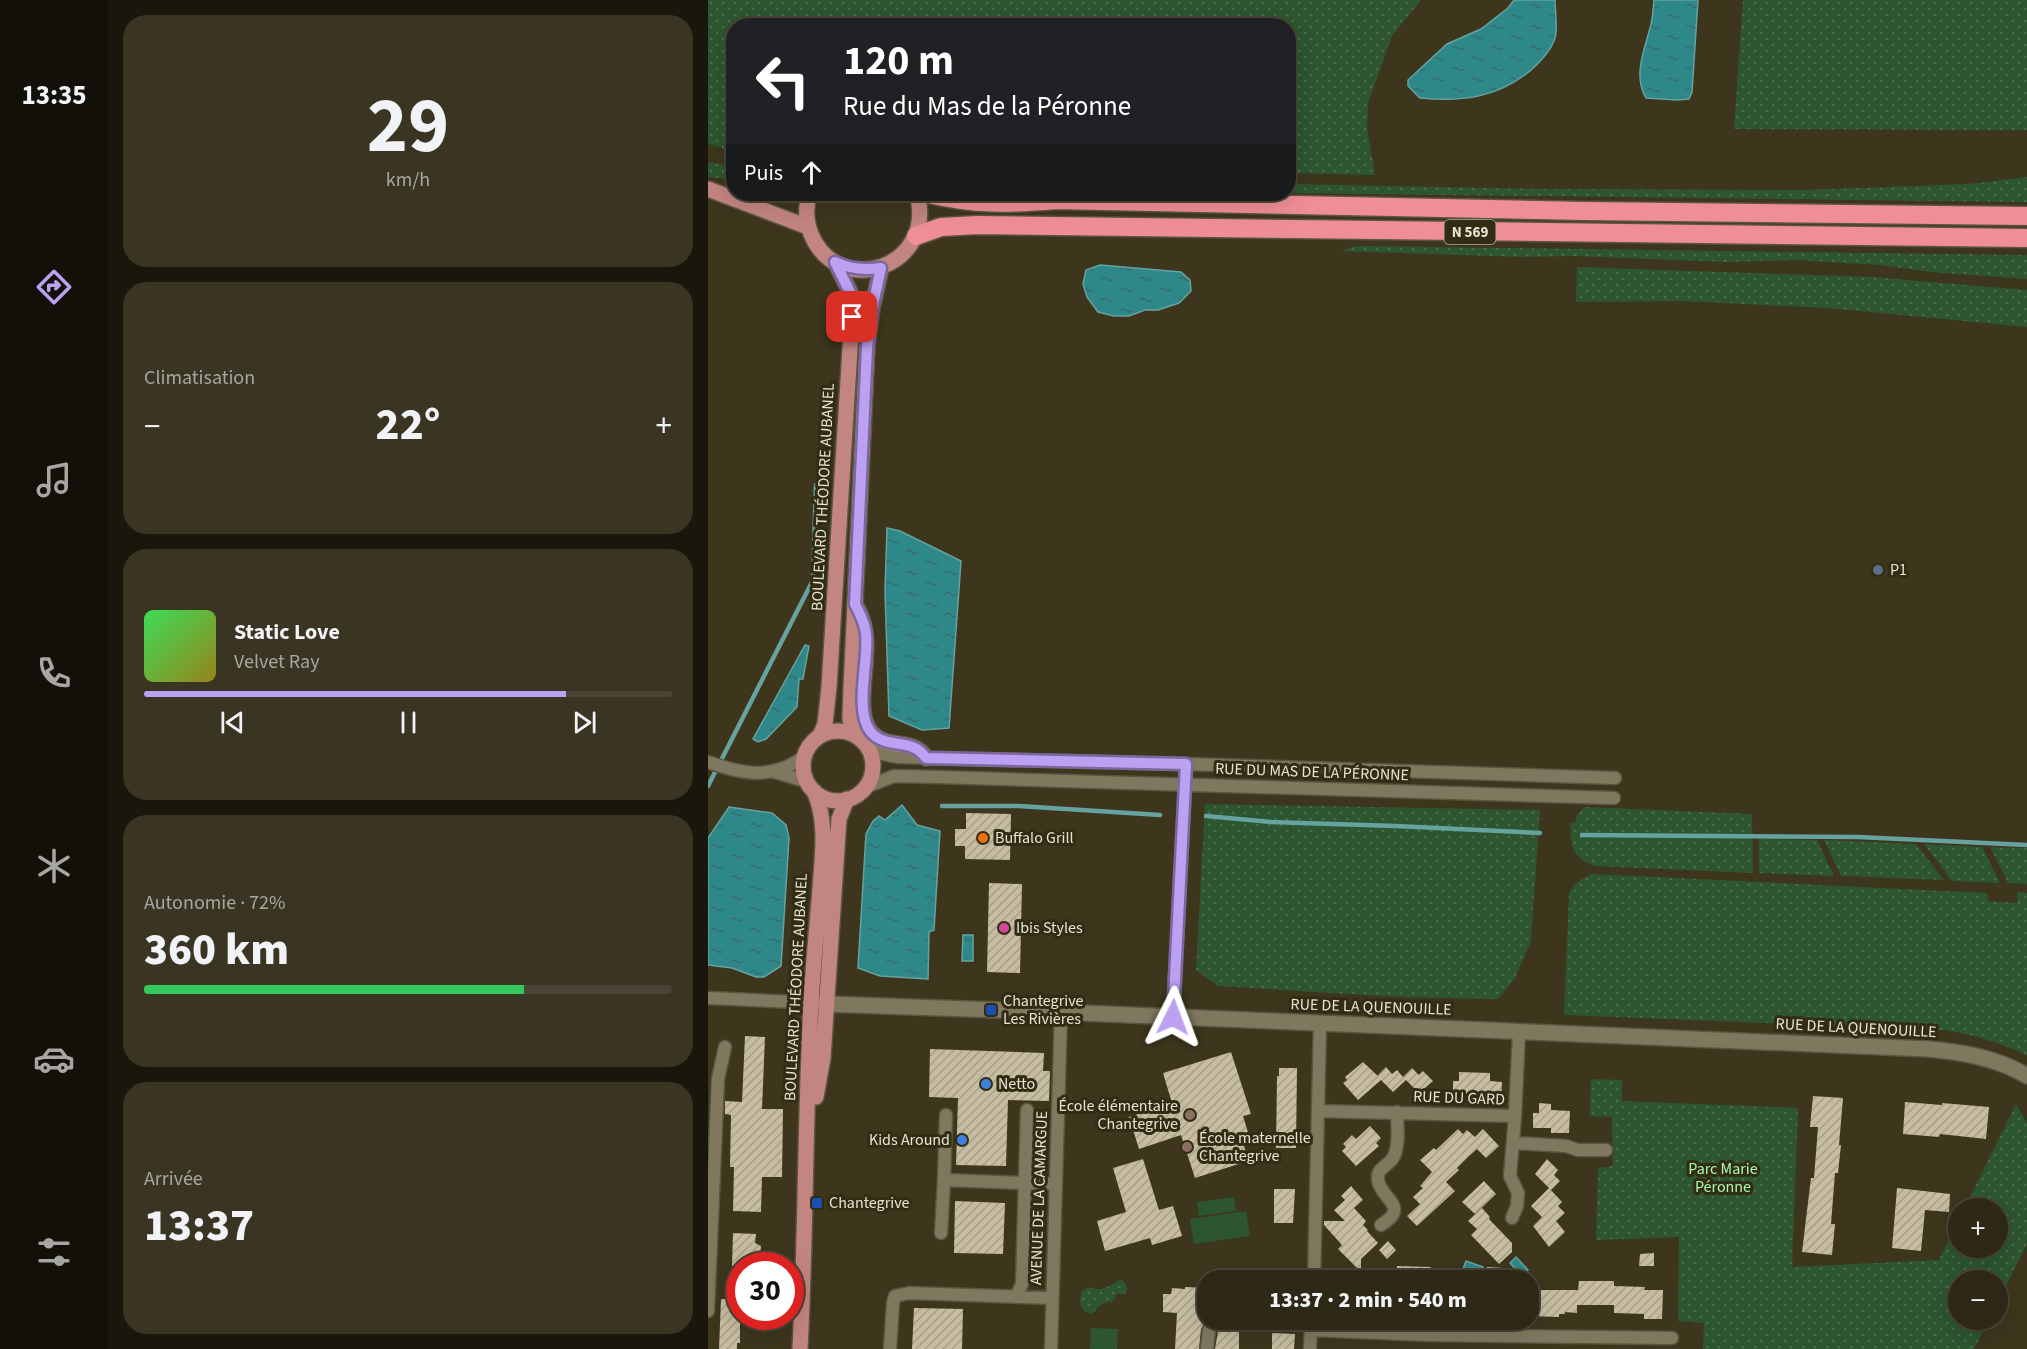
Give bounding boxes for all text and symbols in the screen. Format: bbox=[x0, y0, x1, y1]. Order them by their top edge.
text: 120 m bbox=[843, 31, 954, 91]
icon: left bbox=[744, 42, 822, 120]
text: 29 bbox=[367, 71, 449, 182]
text: 13:35 bbox=[21, 76, 87, 115]
text: Rue du Mas de la Péronne bbox=[843, 87, 1131, 126]
icon: ahead bbox=[795, 156, 828, 189]
text: Puis bbox=[744, 157, 783, 189]
text: km/h bbox=[386, 166, 430, 194]
road number: N 569 bbox=[1444, 220, 1496, 244]
icon: directions bbox=[33, 266, 75, 308]
pin bbox=[826, 291, 877, 342]
icon: arrive bbox=[835, 300, 868, 333]
text: Climatisation bbox=[144, 364, 255, 392]
street label: BOULEVARD THÉODORE AUBANEL bbox=[806, 382, 840, 611]
text: 22° bbox=[376, 393, 440, 457]
text: − bbox=[144, 403, 160, 450]
text: + bbox=[656, 403, 672, 450]
icon: music bbox=[33, 459, 75, 501]
place label: P1 bbox=[1890, 559, 1907, 581]
marker: P1 bbox=[1871, 563, 1885, 577]
text: Static Love bbox=[234, 616, 340, 648]
text: Velvet Ray bbox=[234, 648, 320, 676]
icon: phone bbox=[33, 652, 75, 694]
icon: previous bbox=[216, 706, 249, 739]
icon: pause bbox=[392, 706, 425, 739]
icon: next bbox=[568, 706, 601, 739]
street label: RUE DU MAS DE LA PÉRONNE bbox=[1215, 758, 1409, 786]
place label: Buffalo Grill bbox=[995, 827, 1074, 849]
marker: Buffalo Grill bbox=[976, 831, 990, 845]
icon: climate bbox=[33, 845, 75, 887]
street label: BOULEVARD THÉODORE AUBANEL bbox=[779, 872, 813, 1101]
text: Autonomie · 72% bbox=[144, 889, 285, 917]
place label: Ibis Styles bbox=[1016, 917, 1083, 939]
text: 360 km bbox=[144, 918, 289, 982]
marker: Ibis Styles bbox=[997, 921, 1011, 935]
position arrow bbox=[1141, 985, 1205, 1049]
place label: Chantegrive Les Rivières bbox=[1003, 990, 1084, 1030]
street label: RUE DE LA QUENOUILLE bbox=[1290, 993, 1452, 1021]
marker: Chantegrive Les Rivières bbox=[984, 1003, 998, 1017]
street label: RUE DE LA QUENOUILLE bbox=[1775, 1013, 1937, 1043]
icon: car bbox=[33, 1038, 75, 1080]
place label: Netto bbox=[998, 1073, 1035, 1095]
marker: Netto bbox=[979, 1077, 993, 1091]
street label: RUE DU GARD bbox=[1413, 1085, 1505, 1111]
place label: École élémentaire Chantegrive bbox=[1059, 1095, 1178, 1135]
marker: École élémentaire Chantegrive bbox=[1183, 1108, 1197, 1122]
street label: AVENUE DE LA CAMARGUE bbox=[1025, 1110, 1053, 1286]
place label: École maternelle Chantegrive bbox=[1199, 1127, 1311, 1167]
place label: Kids Around bbox=[869, 1129, 950, 1151]
marker: Kids Around bbox=[955, 1133, 969, 1147]
marker: École maternelle Chantegrive bbox=[1180, 1140, 1194, 1154]
park label: Parc Marie Péronne bbox=[1688, 1158, 1758, 1198]
text: Arrivée bbox=[144, 1165, 203, 1193]
place label: Chantegrive bbox=[829, 1192, 910, 1214]
text: 13:37 bbox=[144, 1194, 254, 1258]
marker: Chantegrive bbox=[810, 1196, 824, 1210]
map controls bbox=[1948, 1198, 2008, 1330]
button: + bbox=[1948, 1198, 2008, 1258]
icon: filters bbox=[33, 1231, 75, 1273]
speed limit sign: 30 bbox=[726, 1252, 804, 1330]
button: − bbox=[1948, 1270, 2008, 1330]
text: 13:37 · 2 min · 540 m bbox=[1269, 1284, 1467, 1316]

